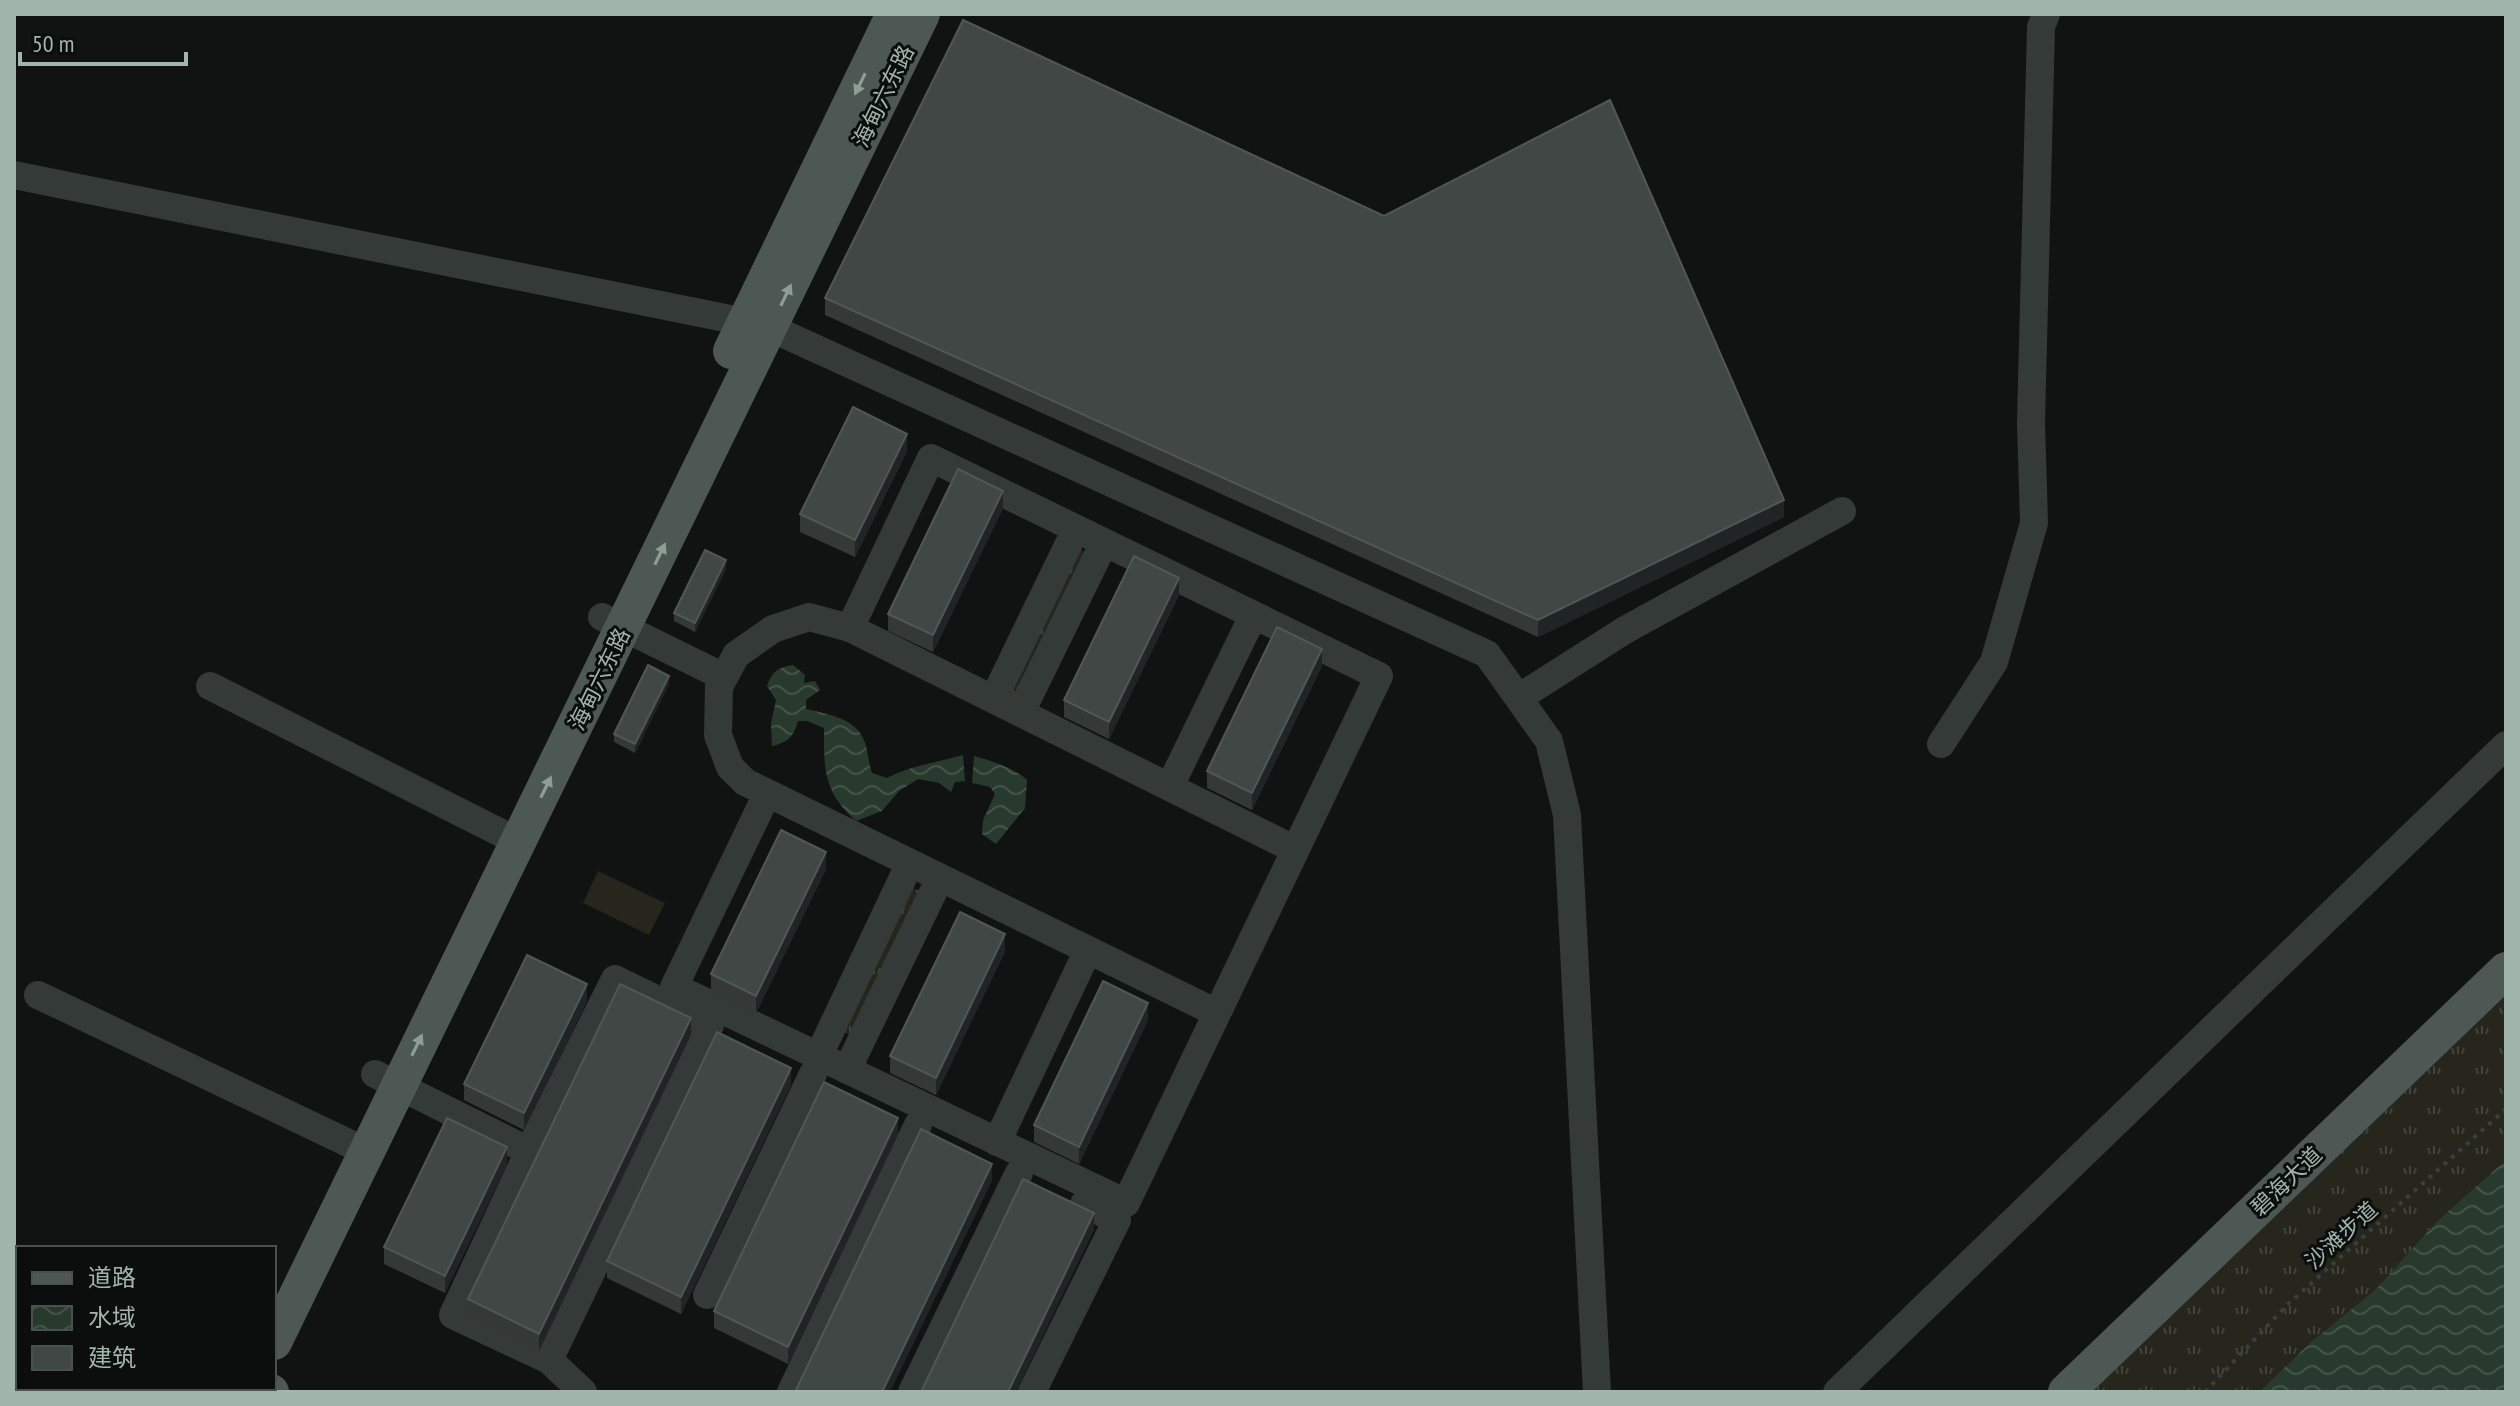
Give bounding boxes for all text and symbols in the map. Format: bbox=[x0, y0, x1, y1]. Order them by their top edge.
scale bar bbox=[20, 16, 186, 66]
text: 50 m bbox=[32, 28, 74, 59]
street label: 海甸六东路 bbox=[846, 40, 920, 152]
one-way arrow bbox=[853, 73, 867, 96]
one-way arrow bbox=[779, 283, 793, 306]
one-way arrow bbox=[654, 542, 667, 565]
street label: 海甸六东路 bbox=[562, 623, 636, 735]
one-way arrow bbox=[539, 775, 552, 798]
one-way arrow bbox=[410, 1033, 424, 1056]
street label: 碧海大道 bbox=[2245, 1140, 2327, 1222]
street label: 沙滩步道 bbox=[2299, 1195, 2383, 1275]
legend bbox=[16, 1246, 276, 1390]
text: 道路 bbox=[88, 1262, 136, 1293]
text: 水域 bbox=[88, 1302, 136, 1333]
text: 建筑 bbox=[88, 1342, 136, 1373]

